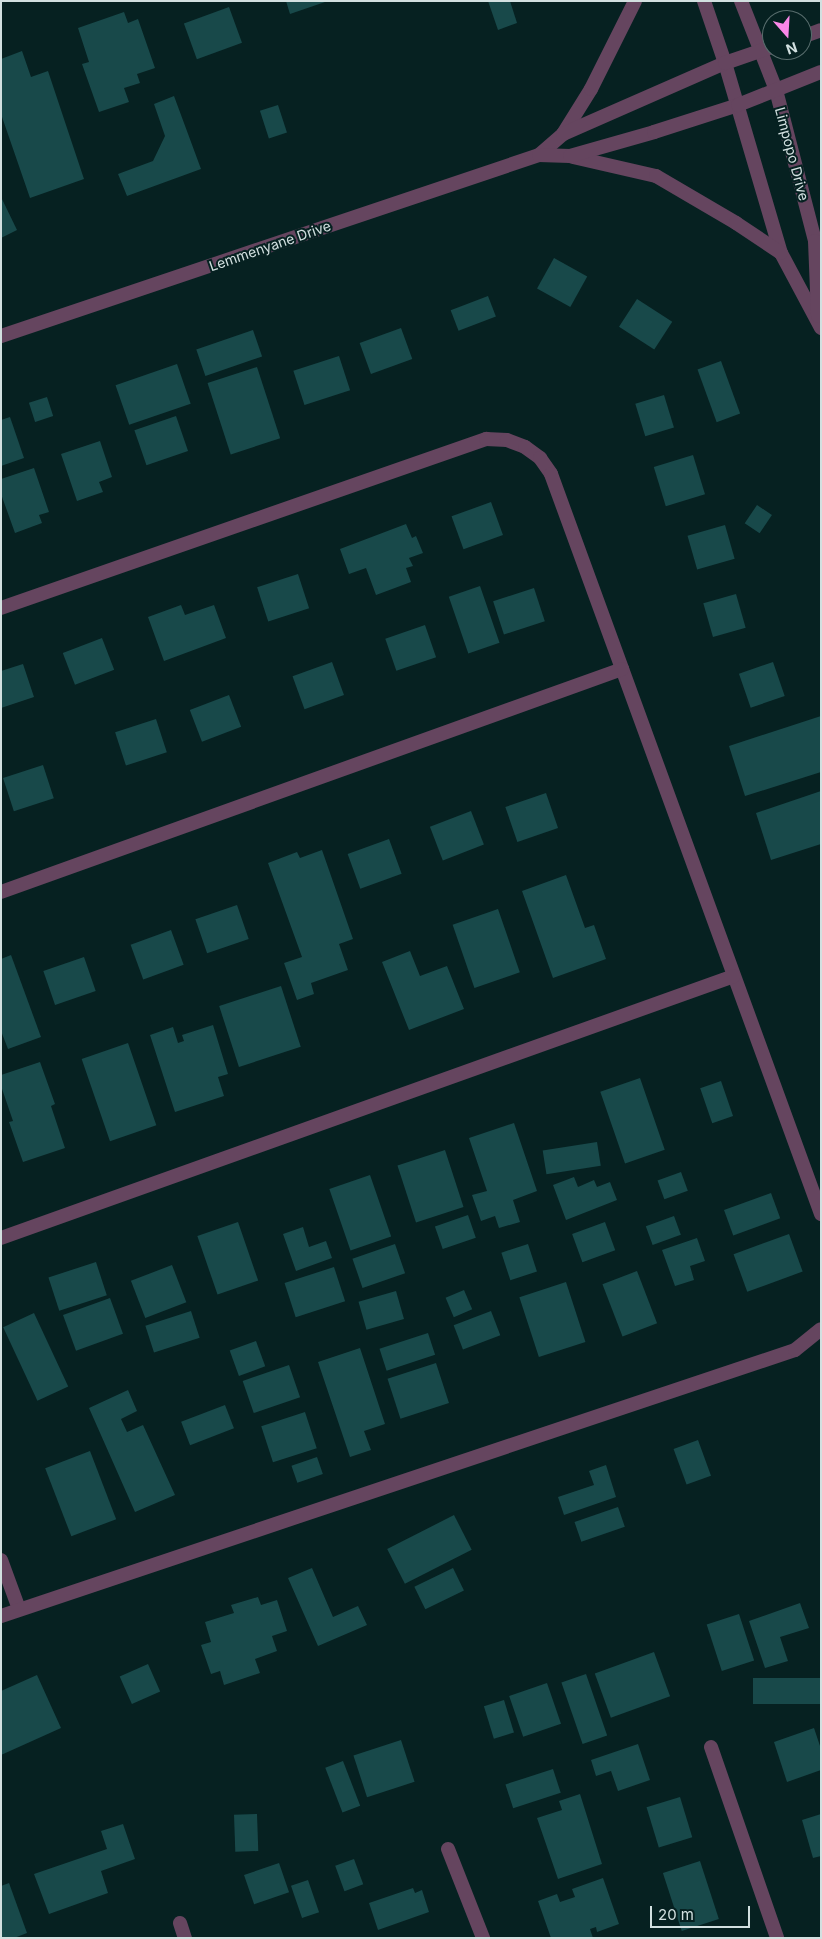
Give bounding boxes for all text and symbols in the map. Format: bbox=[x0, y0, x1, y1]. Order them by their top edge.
north arrow bbox=[762, 10, 812, 60]
text: N bbox=[784, 39, 800, 58]
street label: Limpopo Drive bbox=[771, 105, 813, 203]
street label: Lemmenyane Drive bbox=[207, 217, 333, 275]
scale bar bbox=[652, 1896, 752, 1928]
text: 20 m bbox=[658, 1905, 694, 1924]

